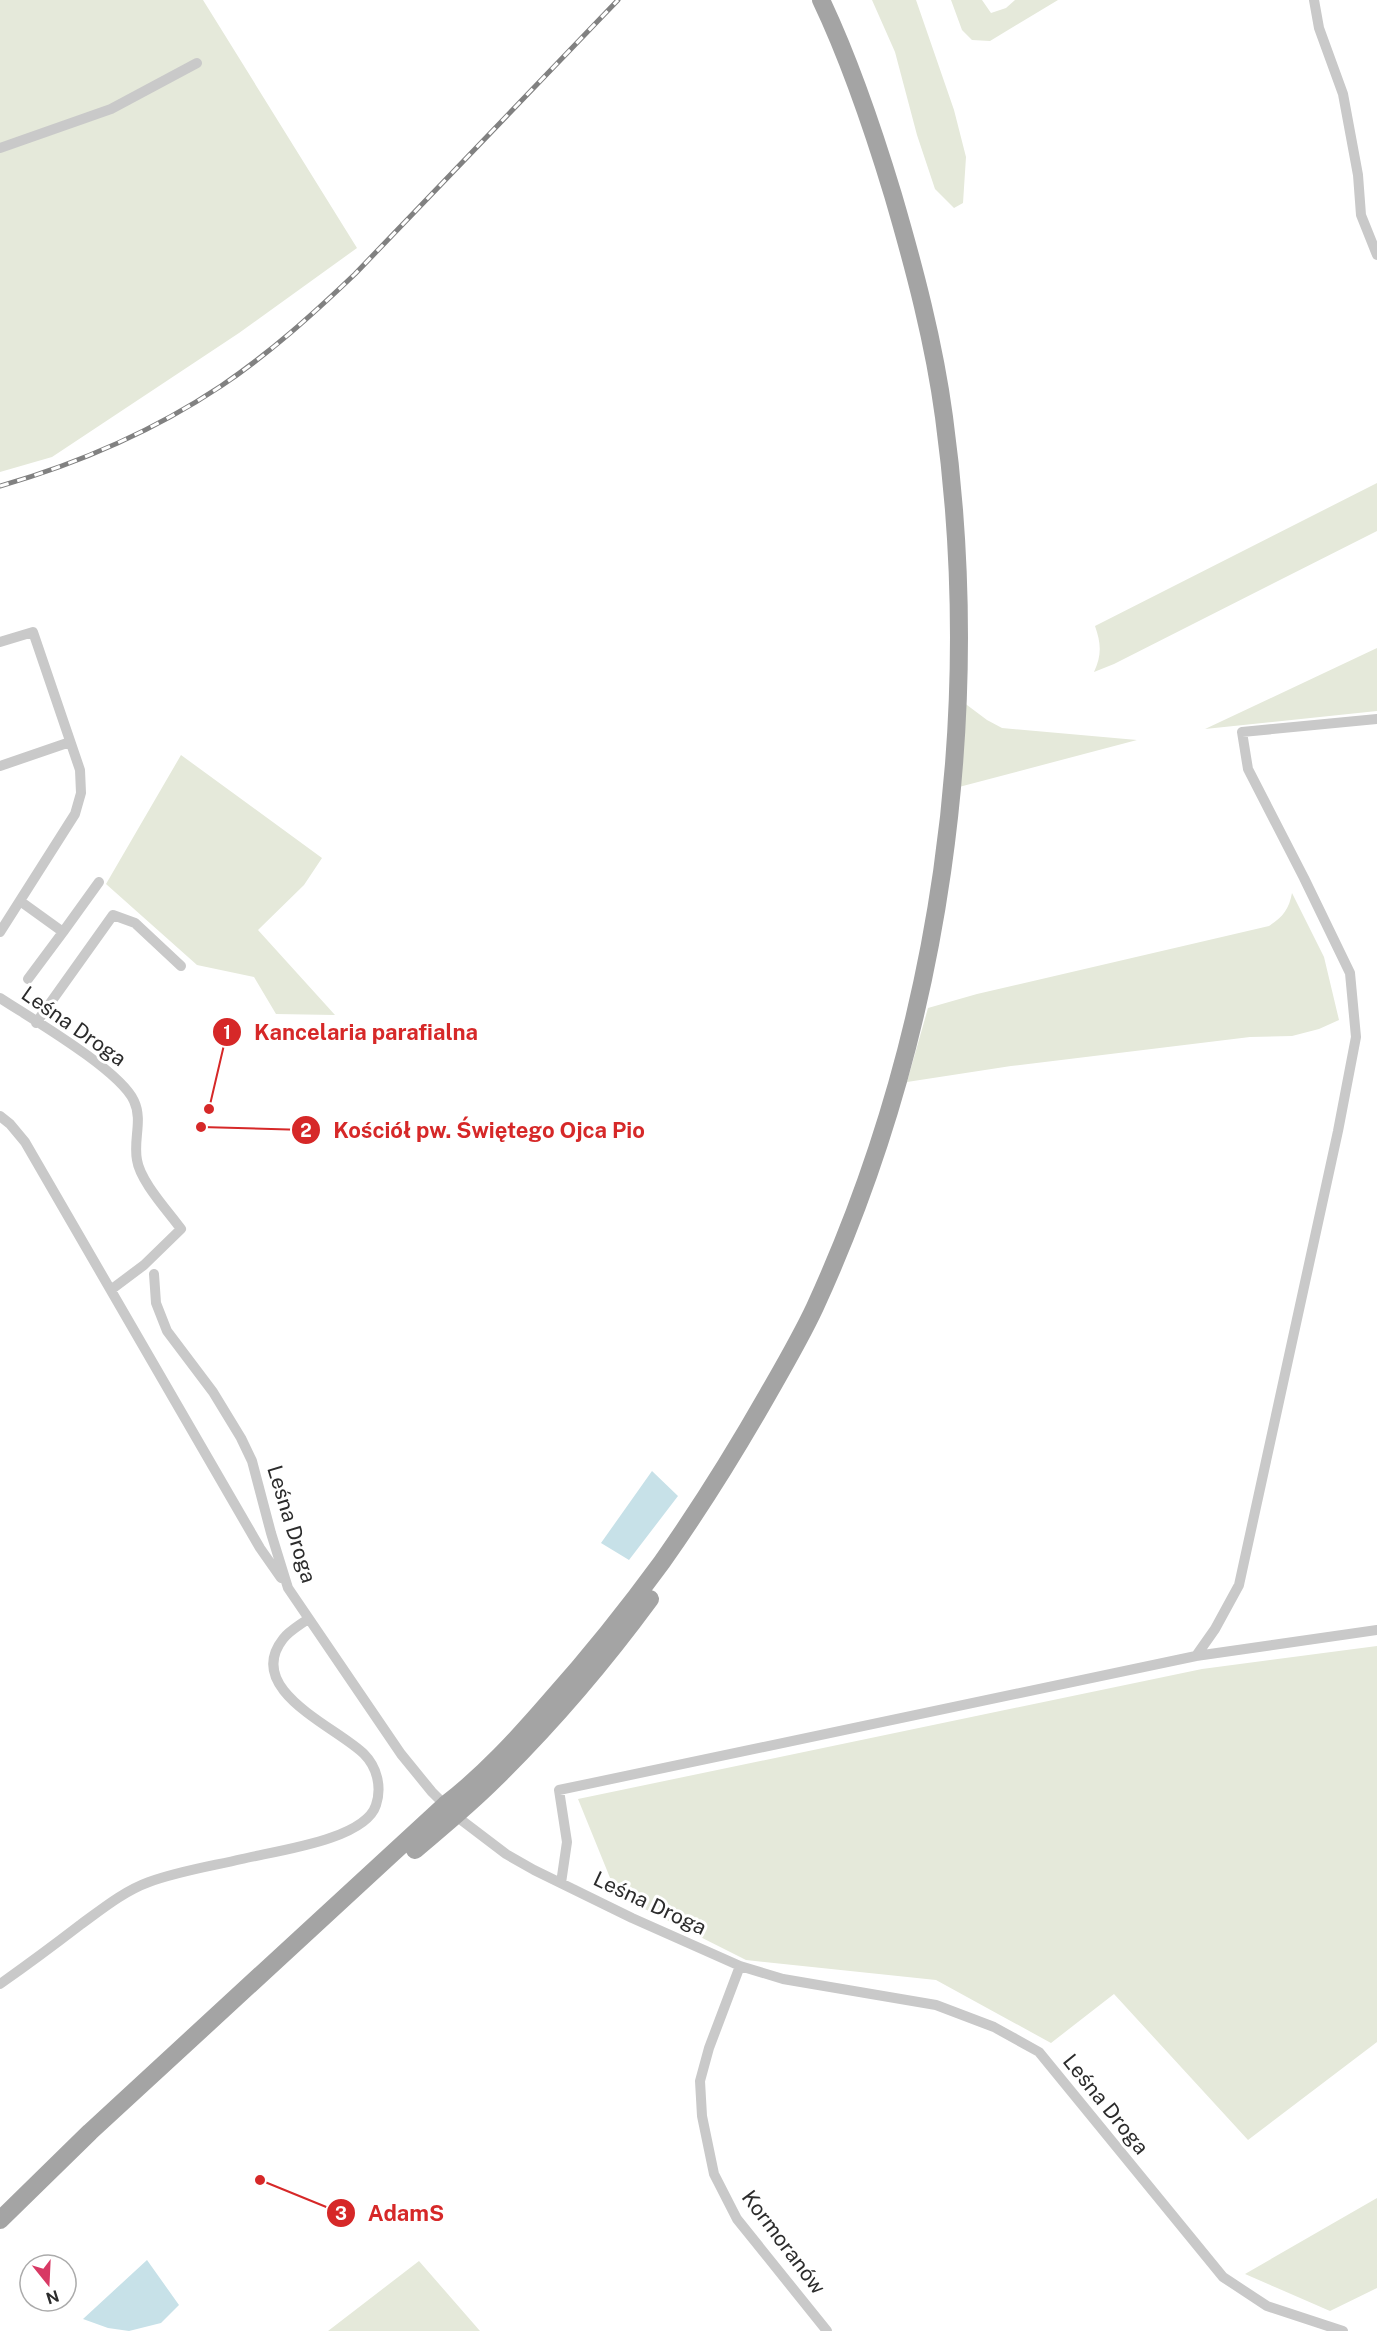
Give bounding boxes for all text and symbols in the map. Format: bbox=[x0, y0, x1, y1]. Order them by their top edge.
street label: Leśna Droga bbox=[17, 981, 131, 1071]
callout: Kancelaria parafialna bbox=[212, 1012, 490, 1052]
text: Kancelaria parafialna bbox=[254, 1019, 478, 1045]
text: 1 bbox=[223, 1022, 231, 1043]
callout: Kościół pw. Świętego Ojca Pio bbox=[291, 1110, 657, 1150]
text: Kościół pw. Świętego Ojca Pio bbox=[333, 1116, 645, 1143]
text: 2 bbox=[300, 1120, 312, 1141]
street label: Leśna Droga bbox=[262, 1462, 322, 1586]
street label: Leśna Droga bbox=[590, 1866, 710, 1940]
street label: Leśna Droga bbox=[1058, 2049, 1154, 2159]
street label: Kormoranów bbox=[737, 2185, 831, 2299]
callout: AdamS bbox=[326, 2193, 456, 2233]
text: AdamS bbox=[368, 2200, 444, 2226]
text: 3 bbox=[335, 2203, 347, 2224]
north arrow bbox=[18, 2253, 78, 2313]
text: N bbox=[44, 2286, 61, 2308]

